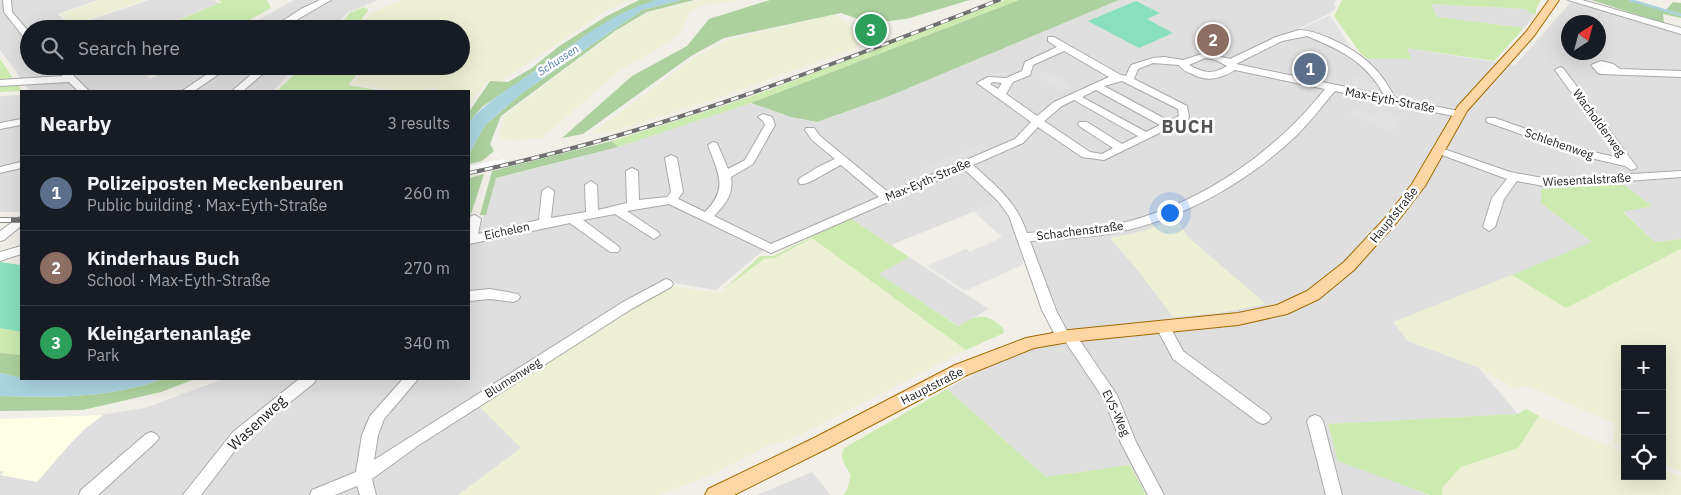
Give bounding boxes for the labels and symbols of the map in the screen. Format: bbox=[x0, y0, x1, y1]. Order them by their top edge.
pin: 3 bbox=[855, 11, 887, 49]
north arrow bbox=[1561, 15, 1606, 60]
pin: 2 bbox=[1197, 21, 1229, 59]
water label: Schussen bbox=[535, 42, 581, 78]
pin: 1 bbox=[1294, 50, 1326, 88]
street label: Max-Eyth-Straße bbox=[1344, 83, 1437, 116]
street label: Wacholderweg bbox=[1570, 86, 1629, 160]
district label: BUCH bbox=[1161, 115, 1215, 138]
street label: Schlehenweg bbox=[1523, 125, 1596, 163]
street label: Max-Eyth-Straße bbox=[883, 155, 973, 204]
street label: Wiesentalstraße bbox=[1542, 170, 1632, 189]
street label: Hauptstraße bbox=[1366, 183, 1421, 246]
your location bbox=[1157, 200, 1183, 226]
street label: Eichelen bbox=[483, 218, 531, 243]
street label: Schachenstraße bbox=[1036, 218, 1125, 243]
street label: Blumenweg bbox=[482, 354, 544, 401]
street label: Hauptstraße bbox=[898, 363, 966, 408]
street label: EVS-Weg bbox=[1099, 387, 1134, 439]
street label: Wasenweg bbox=[224, 391, 290, 454]

